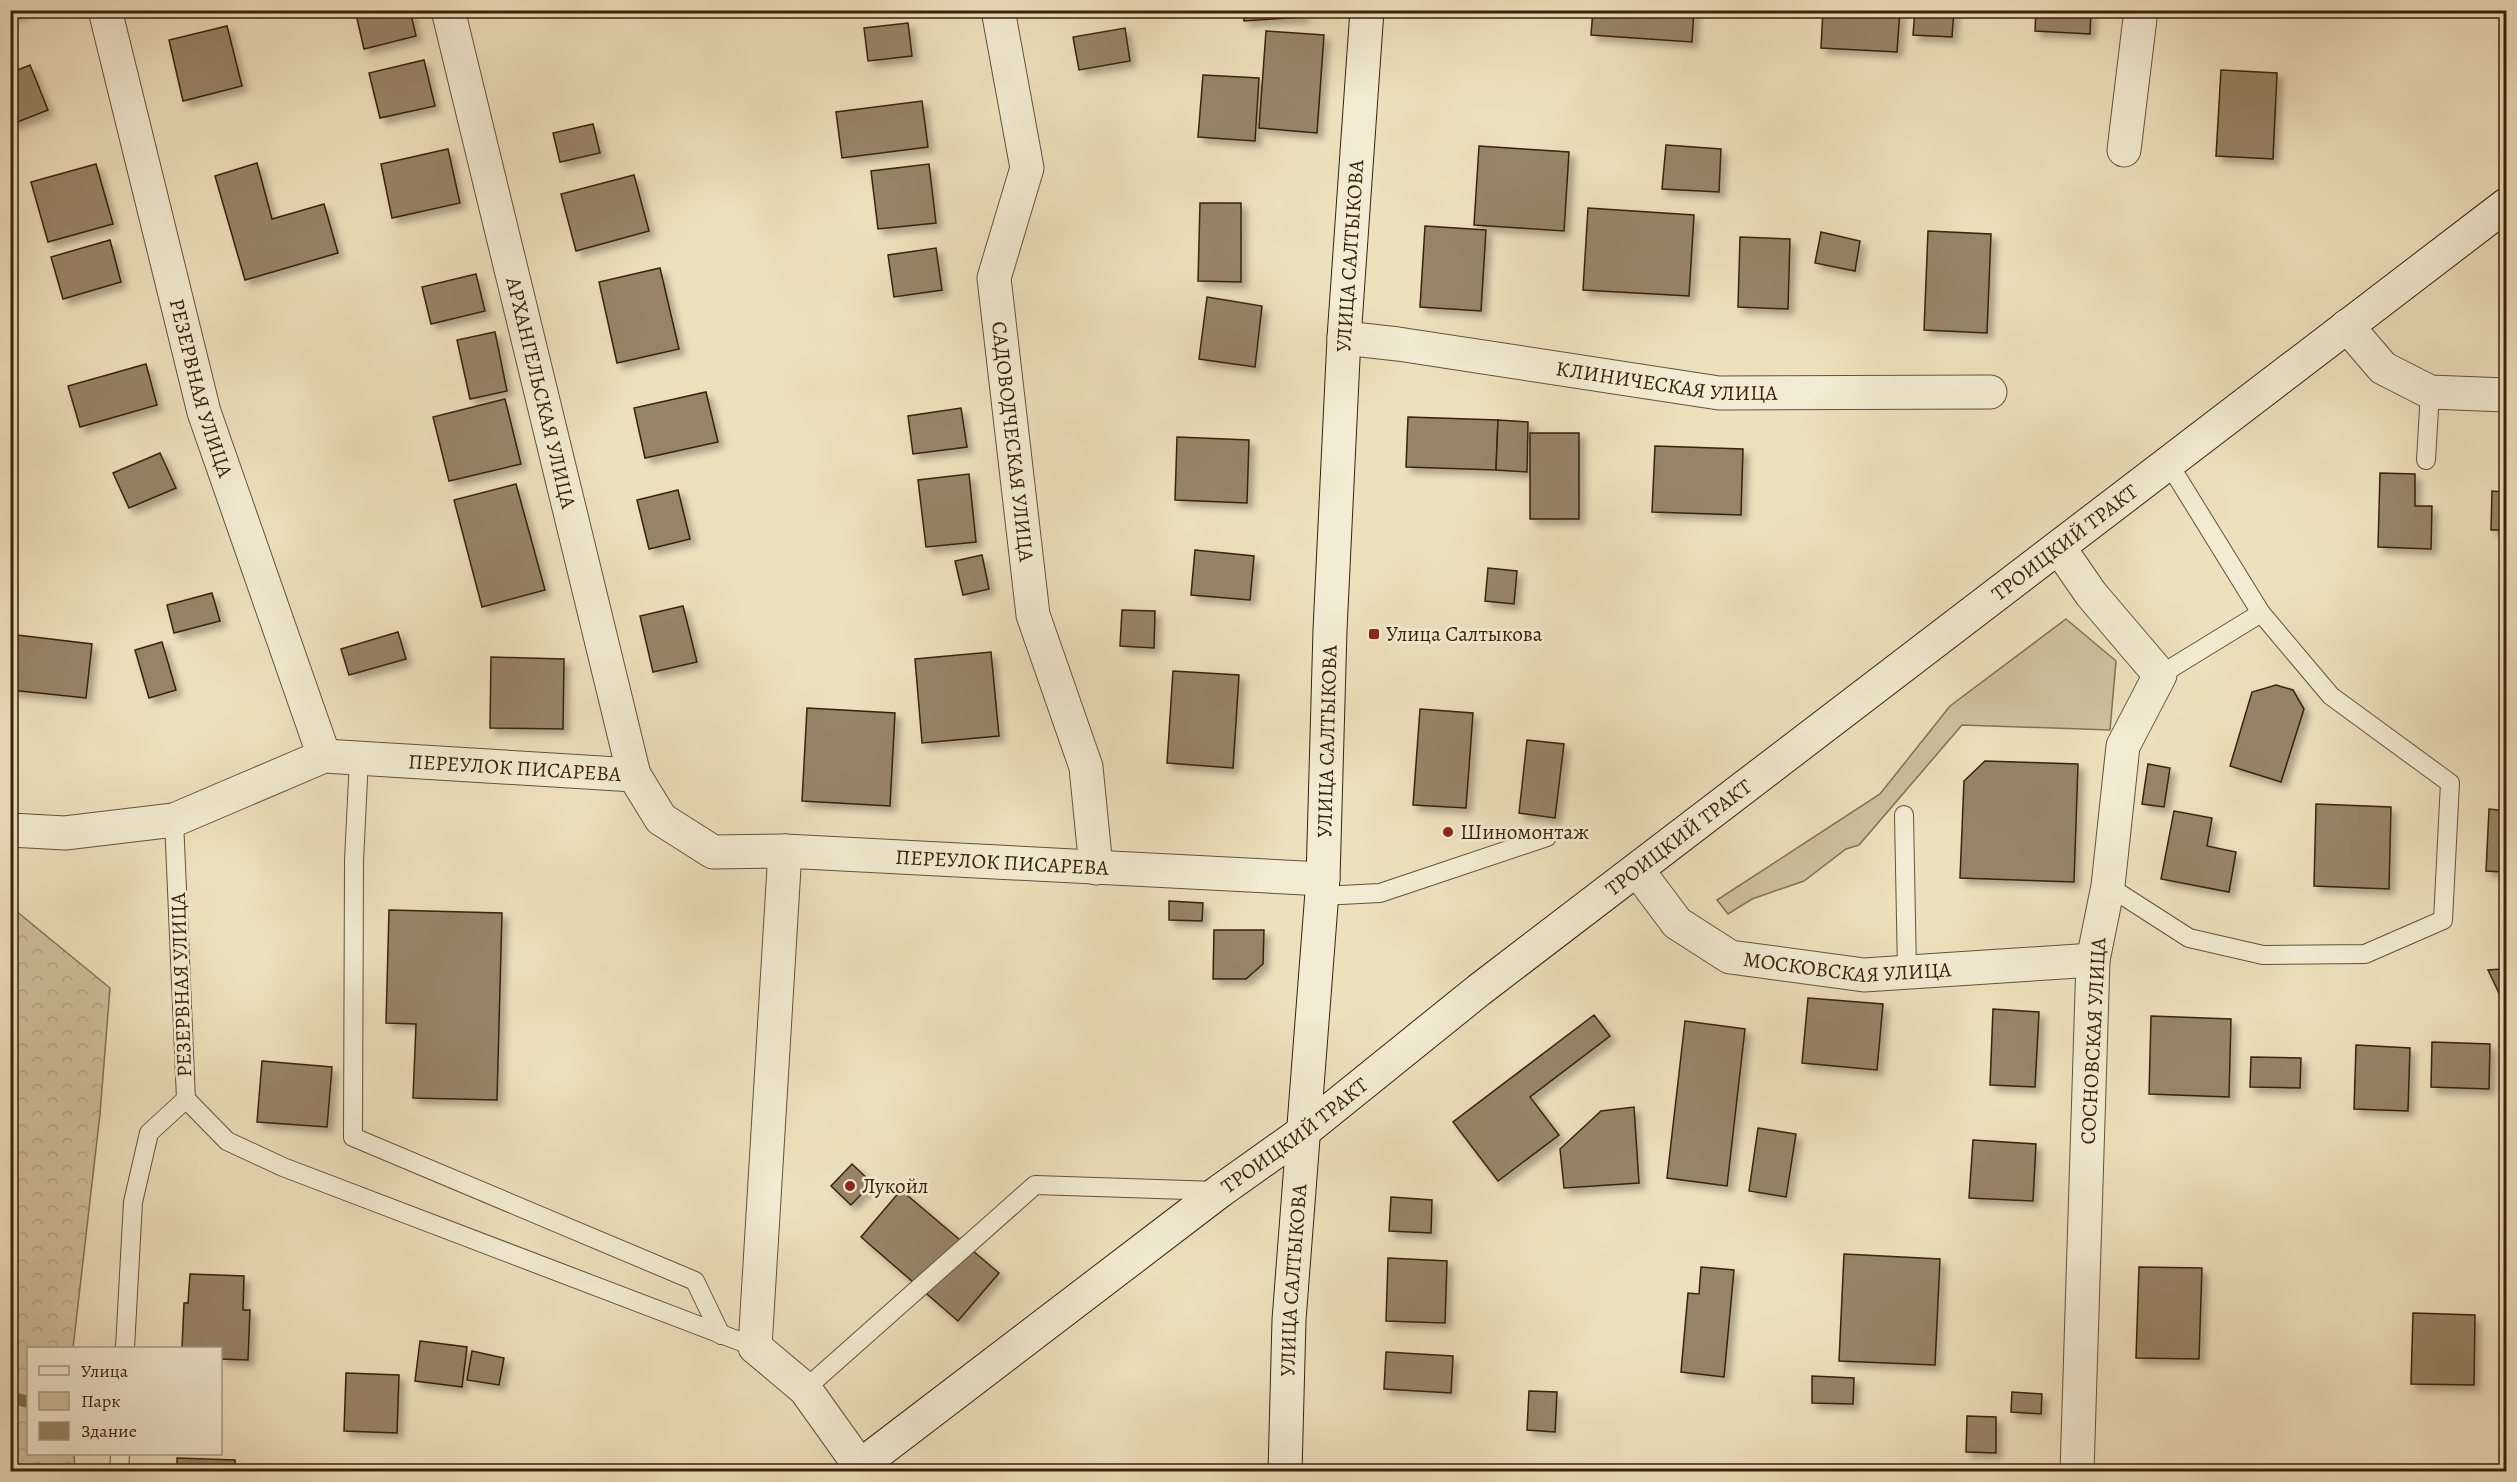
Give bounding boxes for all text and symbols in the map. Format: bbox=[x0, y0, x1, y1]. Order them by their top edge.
street label: УЛИЦА САЛТЫКОВА bbox=[1329, 158, 1371, 353]
street label: АРХАНГЕЛЬСКАЯ УЛИЦА bbox=[499, 273, 583, 512]
street label: РЕЗЕРВНАЯ УЛИЦА bbox=[163, 296, 240, 482]
street label: САДОВОДЧЕСКАЯ УЛИЦА bbox=[985, 320, 1041, 564]
street label: КЛИНИЧЕСКАЯ УЛИЦА bbox=[1554, 354, 1778, 407]
street label: ТРОИЦКИЙ ТРАКТ bbox=[1986, 477, 2144, 607]
place label: Улица Салтыкова bbox=[1386, 620, 1543, 648]
marker: Улица Салтыкова bbox=[1367, 627, 1381, 641]
street label: УЛИЦА САЛТЫКОВА bbox=[1310, 644, 1344, 838]
street label: ПЕРЕУЛОК ПИСАРЕВА bbox=[407, 747, 623, 788]
street label: ТРОИЦКИЙ ТРАКТ bbox=[1600, 772, 1758, 903]
place label: Шиномонтаж bbox=[1460, 818, 1589, 846]
marker: Шиномонтаж bbox=[1441, 825, 1455, 839]
street label: ПЕРЕУЛОК ПИСАРЕВА bbox=[895, 843, 1110, 882]
street label: РЕЗЕРВНАЯ УЛИЦА bbox=[164, 892, 198, 1078]
street label: СОСНОВСКАЯ УЛИЦА bbox=[2074, 936, 2112, 1145]
street label: МОСКОВСКАЯ УЛИЦА bbox=[1742, 945, 1953, 989]
street label: ТРОИЦКИЙ ТРАКТ bbox=[1215, 1071, 1374, 1200]
place label: Лукойл bbox=[862, 1172, 928, 1200]
marker: Лукойл bbox=[843, 1179, 857, 1193]
street label: УЛИЦА САЛТЫКОВА bbox=[1274, 1182, 1313, 1377]
legend bbox=[27, 1347, 222, 1455]
text: Улица bbox=[81, 1359, 129, 1383]
text: Парк bbox=[81, 1389, 121, 1413]
text: Здание bbox=[81, 1419, 137, 1443]

